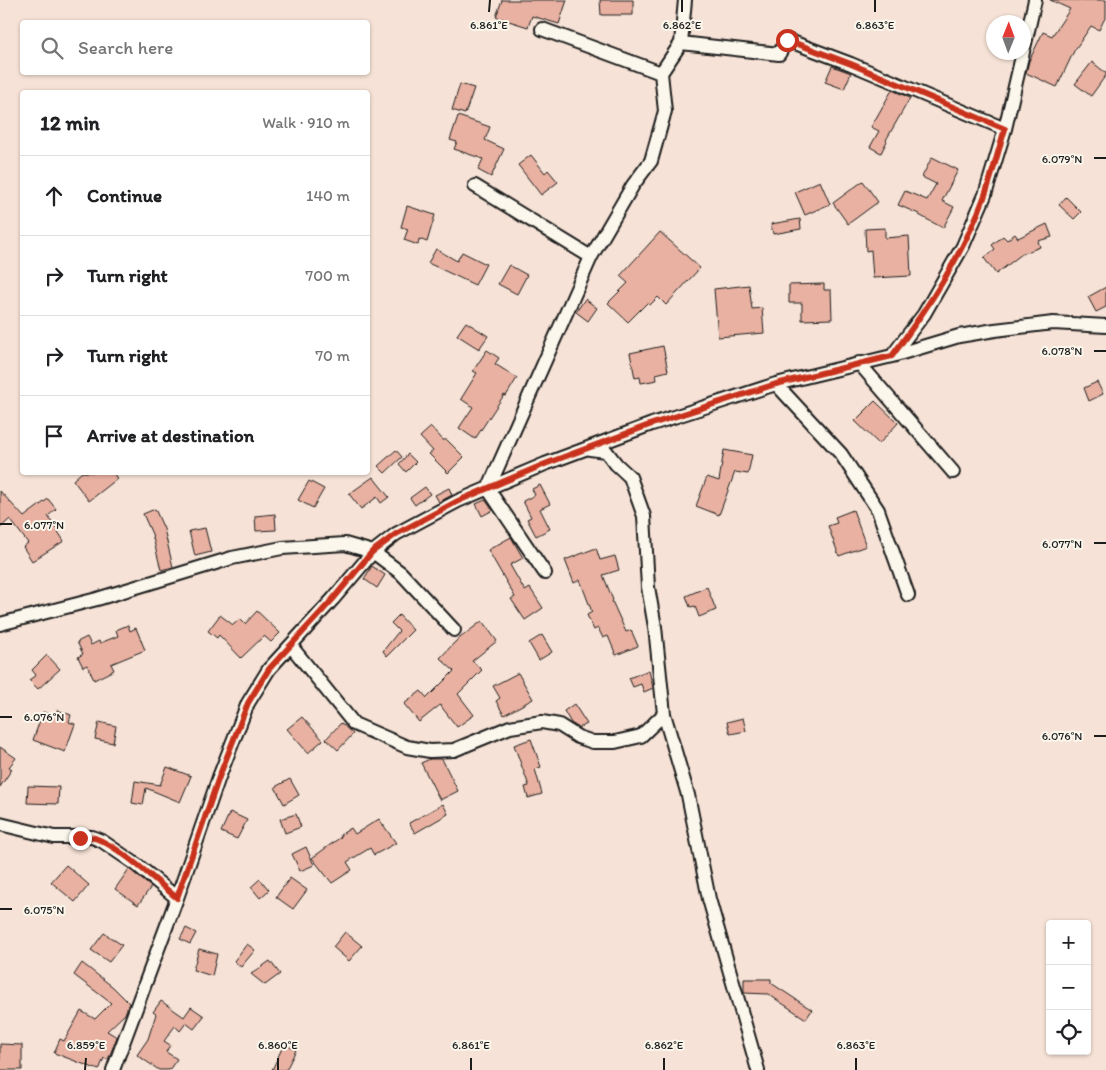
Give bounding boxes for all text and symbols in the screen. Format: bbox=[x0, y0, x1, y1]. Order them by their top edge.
north arrow bbox=[986, 15, 1031, 60]
text: 6.861°E bbox=[470, 18, 508, 32]
text: 6.862°E bbox=[663, 18, 702, 32]
text: 6.863°E bbox=[856, 18, 895, 32]
search box bbox=[20, 20, 370, 75]
route start bbox=[776, 29, 799, 52]
icon: search bbox=[38, 34, 66, 62]
text: Search here bbox=[78, 36, 173, 59]
text: 12 min bbox=[40, 110, 100, 135]
text: Walk · 910 m bbox=[262, 113, 350, 132]
text: 6.079°N bbox=[1042, 152, 1082, 166]
icon: ahead bbox=[40, 182, 68, 210]
text: Continue bbox=[87, 184, 162, 207]
text: 140 m bbox=[306, 186, 350, 205]
icon: right bbox=[40, 262, 68, 290]
text: Turn right bbox=[87, 264, 168, 287]
text: 700 m bbox=[305, 266, 350, 285]
icon: right bbox=[40, 342, 68, 370]
text: Turn right bbox=[87, 344, 168, 367]
text: 6.078°N bbox=[1042, 344, 1082, 358]
text: 70 m bbox=[315, 346, 350, 365]
icon: arrive bbox=[40, 422, 68, 450]
text: Arrive at destination bbox=[87, 424, 254, 447]
text: 6.077°N bbox=[24, 518, 64, 532]
text: 6.077°N bbox=[1042, 537, 1082, 551]
text: 6.076°N bbox=[24, 710, 64, 724]
text: 6.076°N bbox=[1042, 729, 1082, 743]
route end bbox=[69, 827, 92, 850]
text: 6.075°N bbox=[24, 903, 64, 917]
map controls bbox=[1046, 920, 1091, 1055]
button: + bbox=[1046, 920, 1091, 965]
button: − bbox=[1046, 965, 1091, 1010]
button: locate bbox=[1046, 1010, 1091, 1055]
text: 6.859°E bbox=[67, 1038, 106, 1052]
text: 6.860°E bbox=[258, 1038, 298, 1052]
text: 6.861°E bbox=[452, 1038, 490, 1052]
text: 6.862°E bbox=[645, 1038, 684, 1052]
text: 6.863°E bbox=[837, 1038, 876, 1052]

